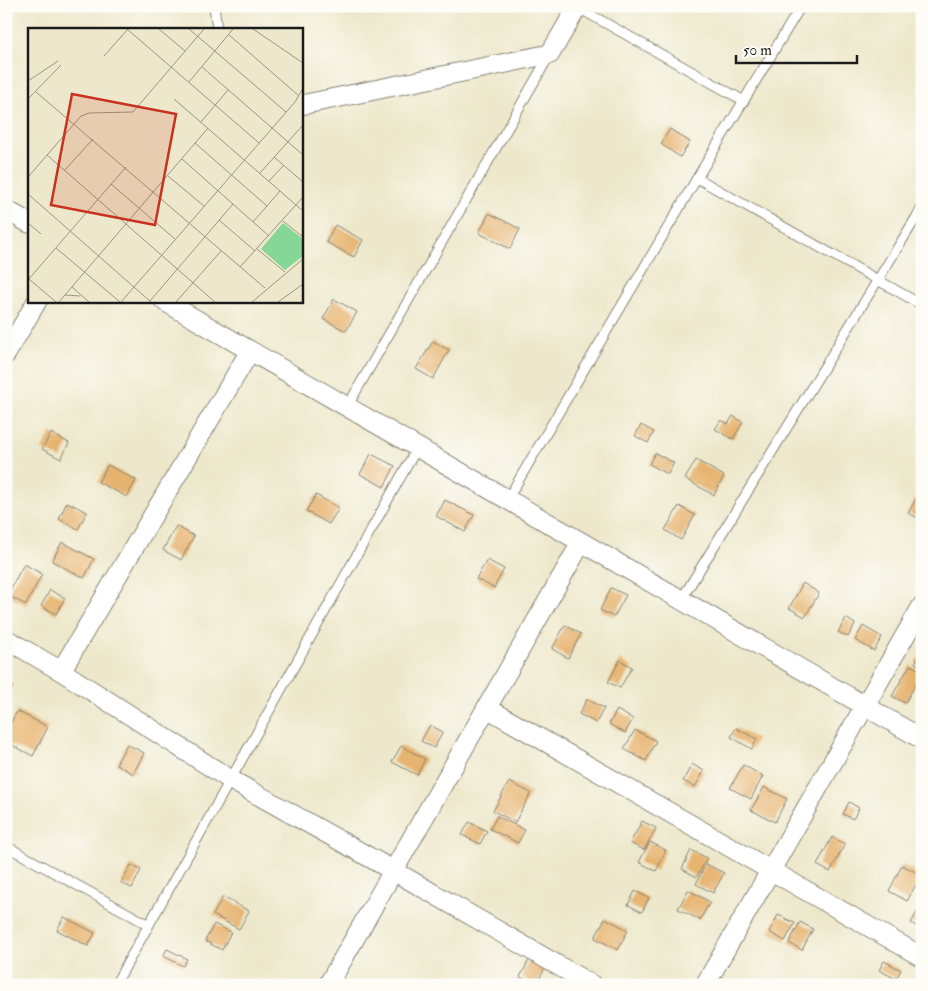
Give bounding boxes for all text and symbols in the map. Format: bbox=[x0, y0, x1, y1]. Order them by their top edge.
inset map bbox=[28, 28, 302, 302]
scale bar bbox=[736, 32, 857, 64]
text: 50 m bbox=[743, 41, 772, 60]

